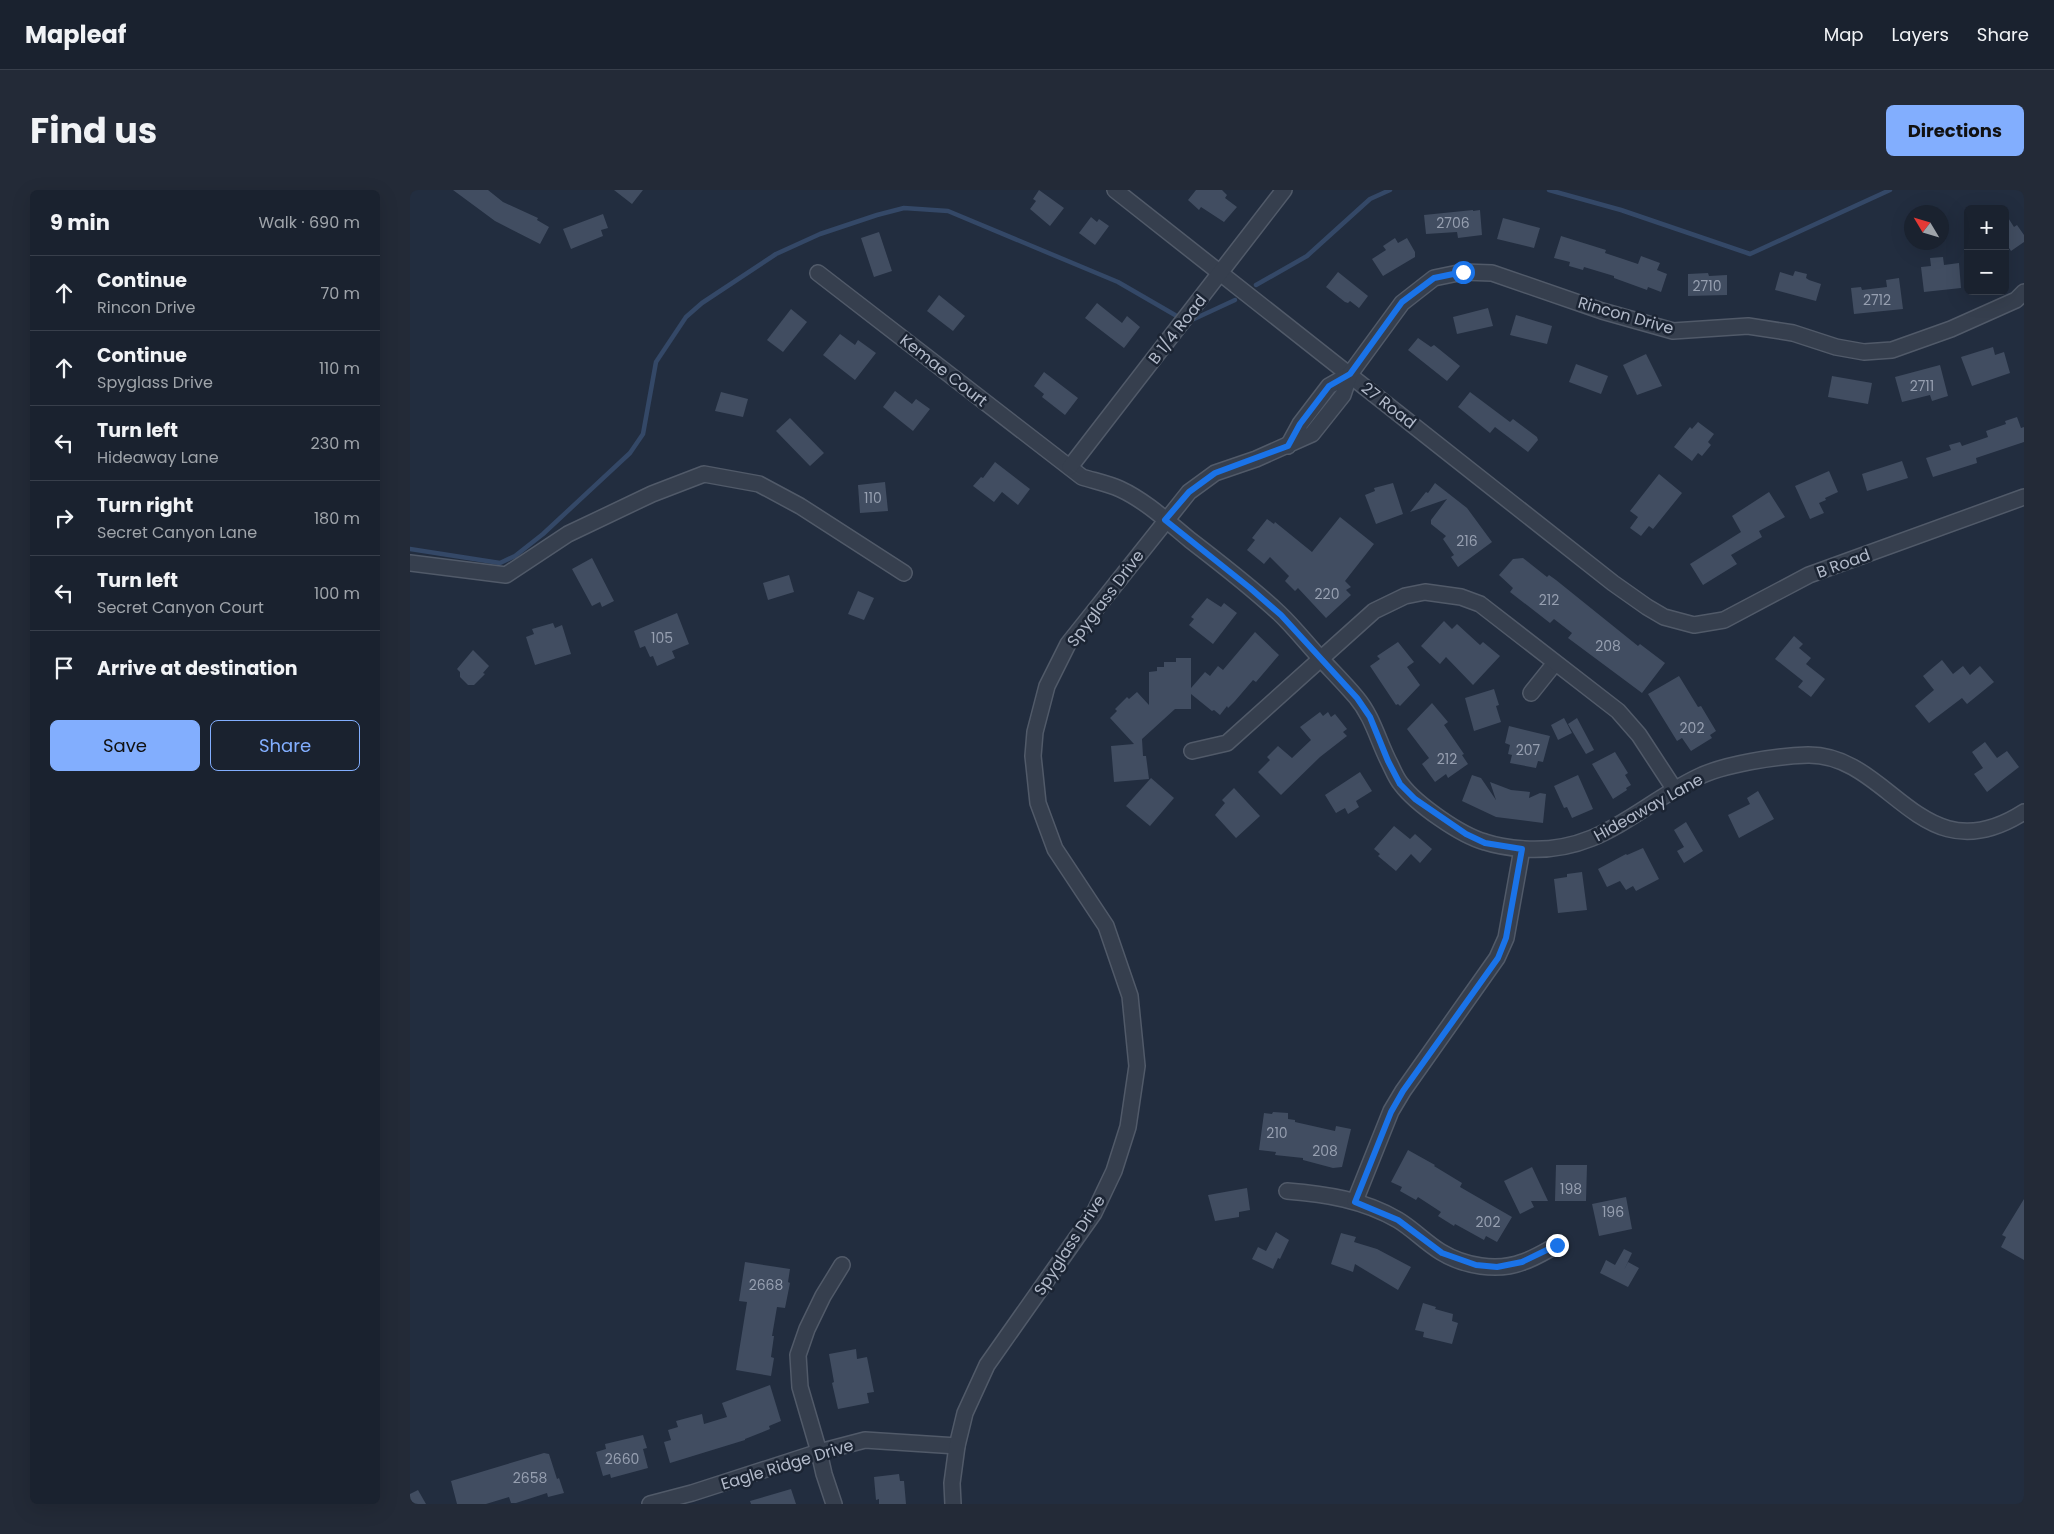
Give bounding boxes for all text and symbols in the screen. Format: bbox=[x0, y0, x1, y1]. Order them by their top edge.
text: Mapleaf bbox=[25, 18, 126, 51]
text: Map bbox=[1824, 22, 1864, 47]
text: Layers bbox=[1892, 22, 1949, 47]
text: Share bbox=[1977, 22, 2029, 47]
button: Directions bbox=[1886, 105, 2024, 156]
text: Find us bbox=[30, 106, 157, 155]
north arrow bbox=[1904, 205, 1949, 250]
map controls bbox=[1964, 205, 2009, 295]
button: + bbox=[1964, 205, 2009, 250]
text: 9 min bbox=[50, 208, 110, 237]
text: Walk · 690 m bbox=[258, 211, 360, 234]
house number: 2706 bbox=[1436, 213, 1470, 233]
button: − bbox=[1964, 250, 2009, 295]
route start bbox=[1452, 261, 1475, 284]
text: Continue bbox=[97, 267, 187, 294]
house number: 2710 bbox=[1693, 276, 1721, 296]
icon: ahead bbox=[50, 279, 78, 307]
text: 70 m bbox=[320, 282, 360, 305]
street label: B 1/4 Road bbox=[1143, 290, 1212, 369]
house number: 2712 bbox=[1863, 290, 1891, 310]
street label: Rincon Drive bbox=[1575, 291, 1676, 340]
text: Rincon Drive bbox=[97, 296, 195, 319]
street label: Kemae Court bbox=[895, 329, 993, 412]
text: Continue bbox=[97, 342, 187, 369]
icon: ahead bbox=[50, 354, 78, 382]
text: 110 m bbox=[319, 357, 360, 380]
text: Spyglass Drive bbox=[97, 371, 213, 394]
house number: 2711 bbox=[1910, 376, 1934, 396]
street label: 27 Road bbox=[1356, 377, 1421, 434]
text: Turn left bbox=[97, 417, 178, 444]
icon: left bbox=[50, 429, 78, 457]
text: 230 m bbox=[311, 432, 360, 455]
text: Hideaway Lane bbox=[97, 446, 219, 469]
house number: 110 bbox=[864, 488, 882, 508]
text: Turn right bbox=[97, 492, 193, 519]
icon: right bbox=[50, 504, 78, 532]
text: 180 m bbox=[314, 507, 360, 530]
text: Secret Canyon Lane bbox=[97, 521, 257, 544]
house number: 216 bbox=[1456, 531, 1478, 551]
street label: B Road bbox=[1813, 543, 1873, 584]
street label: Spyglass Drive bbox=[1061, 545, 1149, 651]
text: Turn left bbox=[97, 567, 178, 594]
icon: left bbox=[50, 579, 78, 607]
text: 100 m bbox=[314, 582, 360, 605]
house number: 220 bbox=[1315, 584, 1339, 604]
house number: 212 bbox=[1539, 590, 1559, 610]
text: Secret Canyon Court bbox=[97, 596, 264, 619]
house number: 105 bbox=[651, 628, 673, 648]
house number: 208 bbox=[1595, 636, 1621, 656]
icon: arrive bbox=[50, 654, 78, 682]
text: Arrive at destination bbox=[97, 655, 298, 682]
house number: 202 bbox=[1680, 718, 1704, 738]
button: Save bbox=[50, 720, 200, 771]
button: Share bbox=[210, 720, 360, 771]
house number: 207 bbox=[1516, 740, 1541, 760]
house number: 212 bbox=[1437, 749, 1457, 769]
street label: Hideaway Lane bbox=[1589, 768, 1707, 847]
house number: 210 bbox=[1266, 1123, 1288, 1143]
house number: 208 bbox=[1312, 1141, 1338, 1161]
house number: 198 bbox=[1560, 1179, 1582, 1199]
street label: Spyglass Drive bbox=[1028, 1190, 1111, 1300]
house number: 196 bbox=[1602, 1202, 1624, 1222]
house number: 202 bbox=[1476, 1212, 1500, 1232]
route end bbox=[1546, 1234, 1569, 1257]
house number: 2668 bbox=[749, 1275, 783, 1295]
street label: Eagle Ridge Drive bbox=[718, 1433, 856, 1496]
house number: 2660 bbox=[605, 1449, 639, 1469]
house number: 2658 bbox=[513, 1468, 547, 1488]

